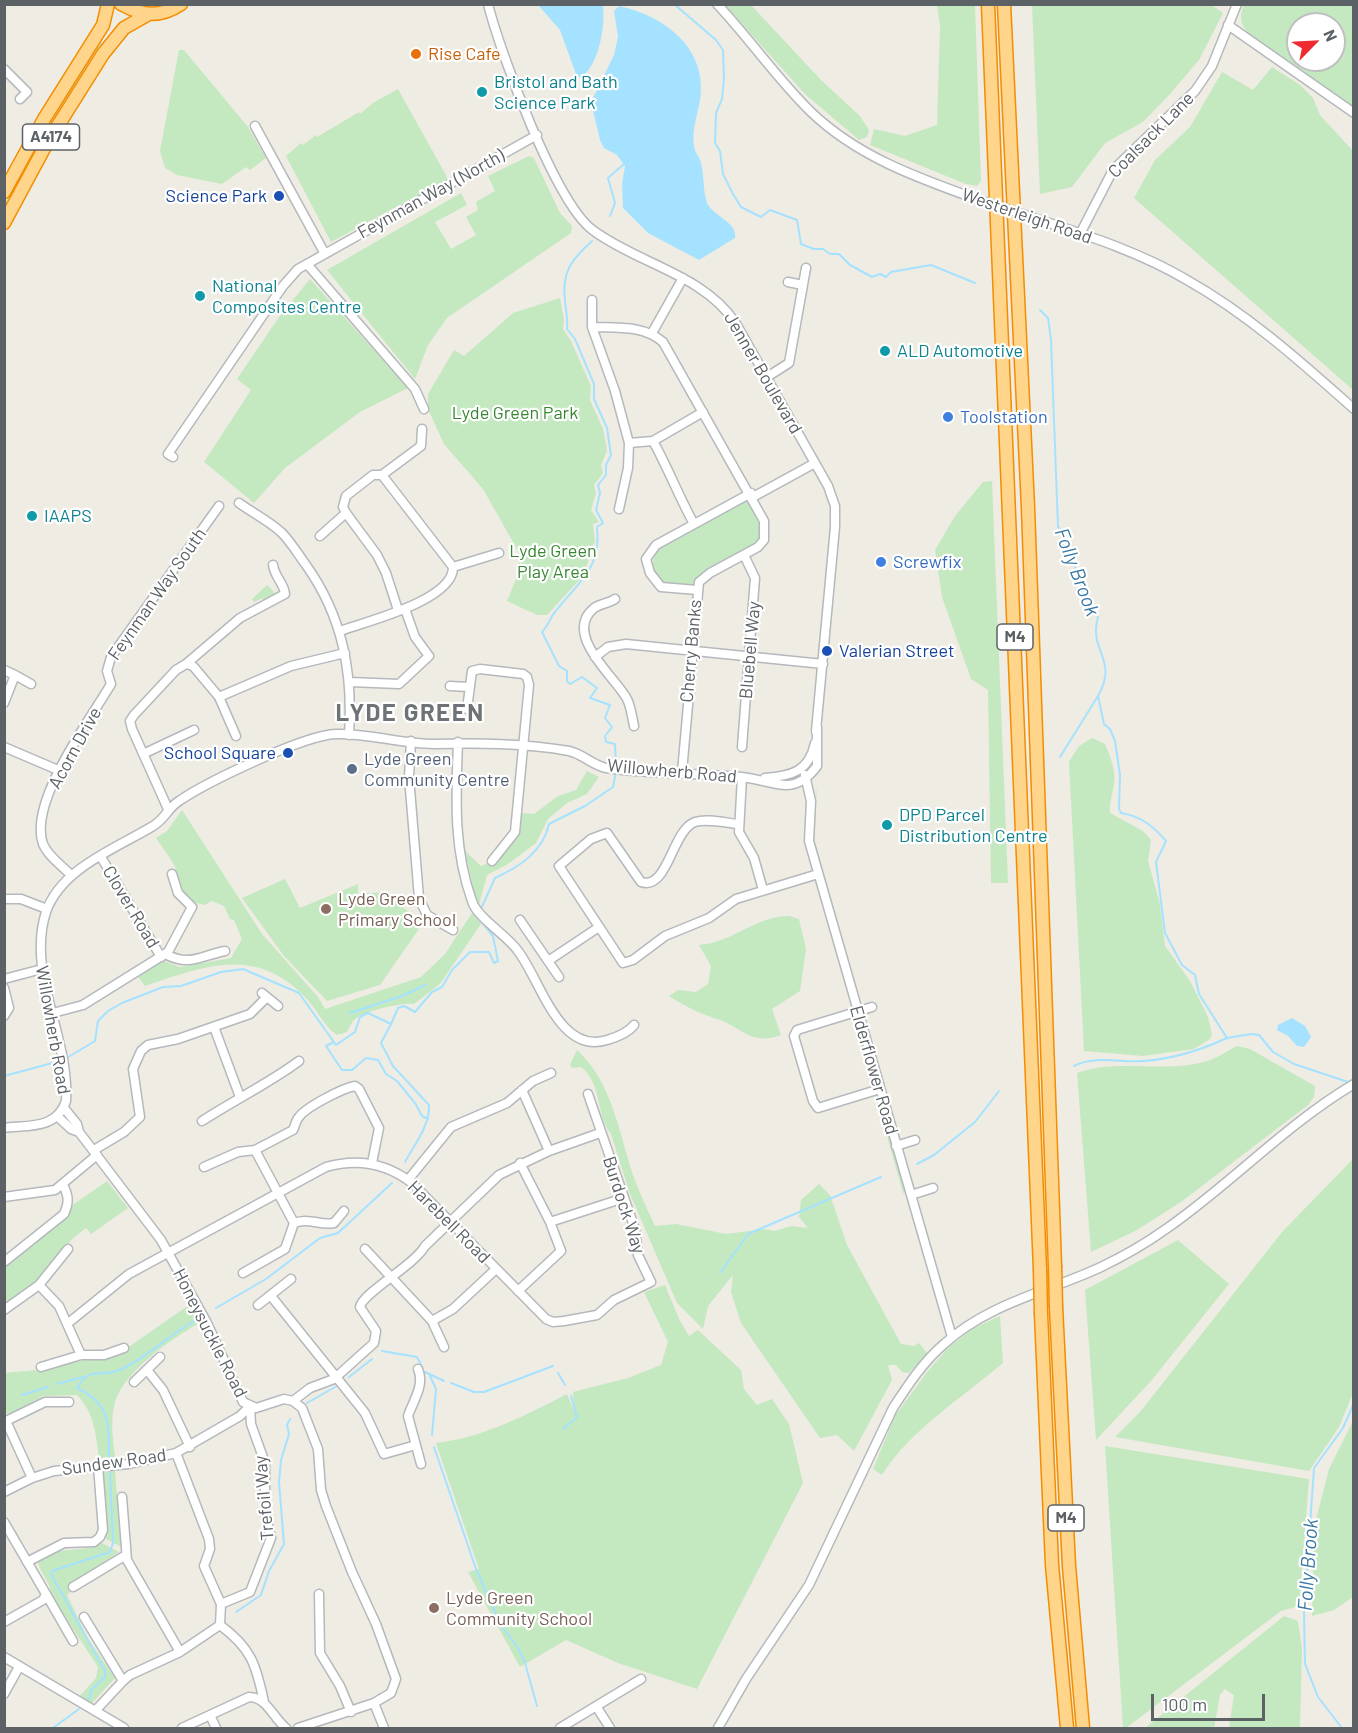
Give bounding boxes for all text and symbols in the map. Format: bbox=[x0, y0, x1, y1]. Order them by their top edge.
north arrow bbox=[1286, 12, 1346, 72]
text: N bbox=[1320, 27, 1342, 44]
place label: Rise Cafe bbox=[428, 43, 501, 65]
marker: Rise Cafe bbox=[409, 47, 423, 61]
place label: Bristol and Bath Science Park bbox=[494, 71, 618, 113]
marker: Bristol and Bath Science Park bbox=[475, 85, 489, 99]
street label: Coalsack Lane bbox=[1104, 88, 1198, 182]
road number: A4174 bbox=[22, 124, 80, 150]
street label: Feynman Way (North) bbox=[354, 145, 508, 243]
street label: Westerleigh Road bbox=[959, 184, 1095, 248]
place label: Science Park bbox=[165, 185, 267, 207]
marker: Science Park bbox=[272, 189, 286, 203]
place label: National Composites Centre bbox=[212, 275, 361, 318]
marker: National Composites Centre bbox=[193, 289, 207, 303]
street label: Jenner Boulevard bbox=[719, 308, 807, 438]
place label: ALD Automotive bbox=[897, 340, 1023, 362]
marker: ALD Automotive bbox=[878, 344, 892, 358]
park label: Lyde Green Park bbox=[452, 402, 578, 424]
place label: Toolstation bbox=[960, 406, 1048, 428]
marker: Toolstation bbox=[941, 410, 955, 424]
place label: IAAPS bbox=[44, 505, 92, 527]
marker: IAAPS bbox=[25, 509, 39, 523]
street label: Feynman Way South bbox=[103, 524, 211, 664]
water label: Folly Brook bbox=[1049, 525, 1105, 619]
park label: Lyde Green Play Area bbox=[509, 540, 597, 582]
place label: Screwfix bbox=[893, 551, 961, 573]
marker: Screwfix bbox=[874, 555, 888, 569]
street label: Cherry Banks bbox=[676, 599, 706, 703]
street label: Bluebell Way bbox=[735, 600, 765, 700]
road number: M4 bbox=[997, 624, 1033, 650]
place label: Valerian Street bbox=[839, 640, 954, 662]
marker: Valerian Street bbox=[820, 644, 834, 658]
district label: LYDE GREEN bbox=[335, 699, 485, 727]
street label: Acorn Drive bbox=[44, 704, 106, 792]
place label: School Square bbox=[164, 742, 276, 764]
marker: School Square bbox=[281, 746, 295, 760]
place label: Lyde Green Community Centre bbox=[364, 748, 510, 790]
street label: Willowherb Road bbox=[606, 755, 738, 787]
marker: Lyde Green Community Centre bbox=[345, 762, 359, 776]
place label: DPD Parcel Distribution Centre bbox=[899, 804, 1048, 846]
marker: DPD Parcel Distribution Centre bbox=[880, 818, 894, 832]
street label: Clover Road bbox=[98, 862, 164, 952]
place label: Lyde Green Primary School bbox=[338, 888, 456, 930]
marker: Lyde Green Primary School bbox=[319, 902, 333, 916]
street label: Willowherb Road bbox=[31, 964, 75, 1096]
street label: Elderflower Road bbox=[845, 1003, 903, 1137]
street label: Burdock Way bbox=[598, 1154, 650, 1256]
street label: Harebell Road bbox=[403, 1176, 495, 1268]
street label: Honeysuckle Road bbox=[168, 1265, 252, 1401]
street label: Sundew Road bbox=[60, 1444, 168, 1480]
street label: Trefoil Way bbox=[250, 1455, 278, 1541]
road number: M4 bbox=[1048, 1505, 1084, 1531]
water label: Folly Brook bbox=[1293, 1518, 1323, 1612]
place label: Lyde Green Community School bbox=[446, 1587, 592, 1630]
marker: Lyde Green Community School bbox=[427, 1601, 441, 1615]
scale bar bbox=[1154, 1682, 1268, 1720]
text: 100 m bbox=[1162, 1693, 1207, 1715]

